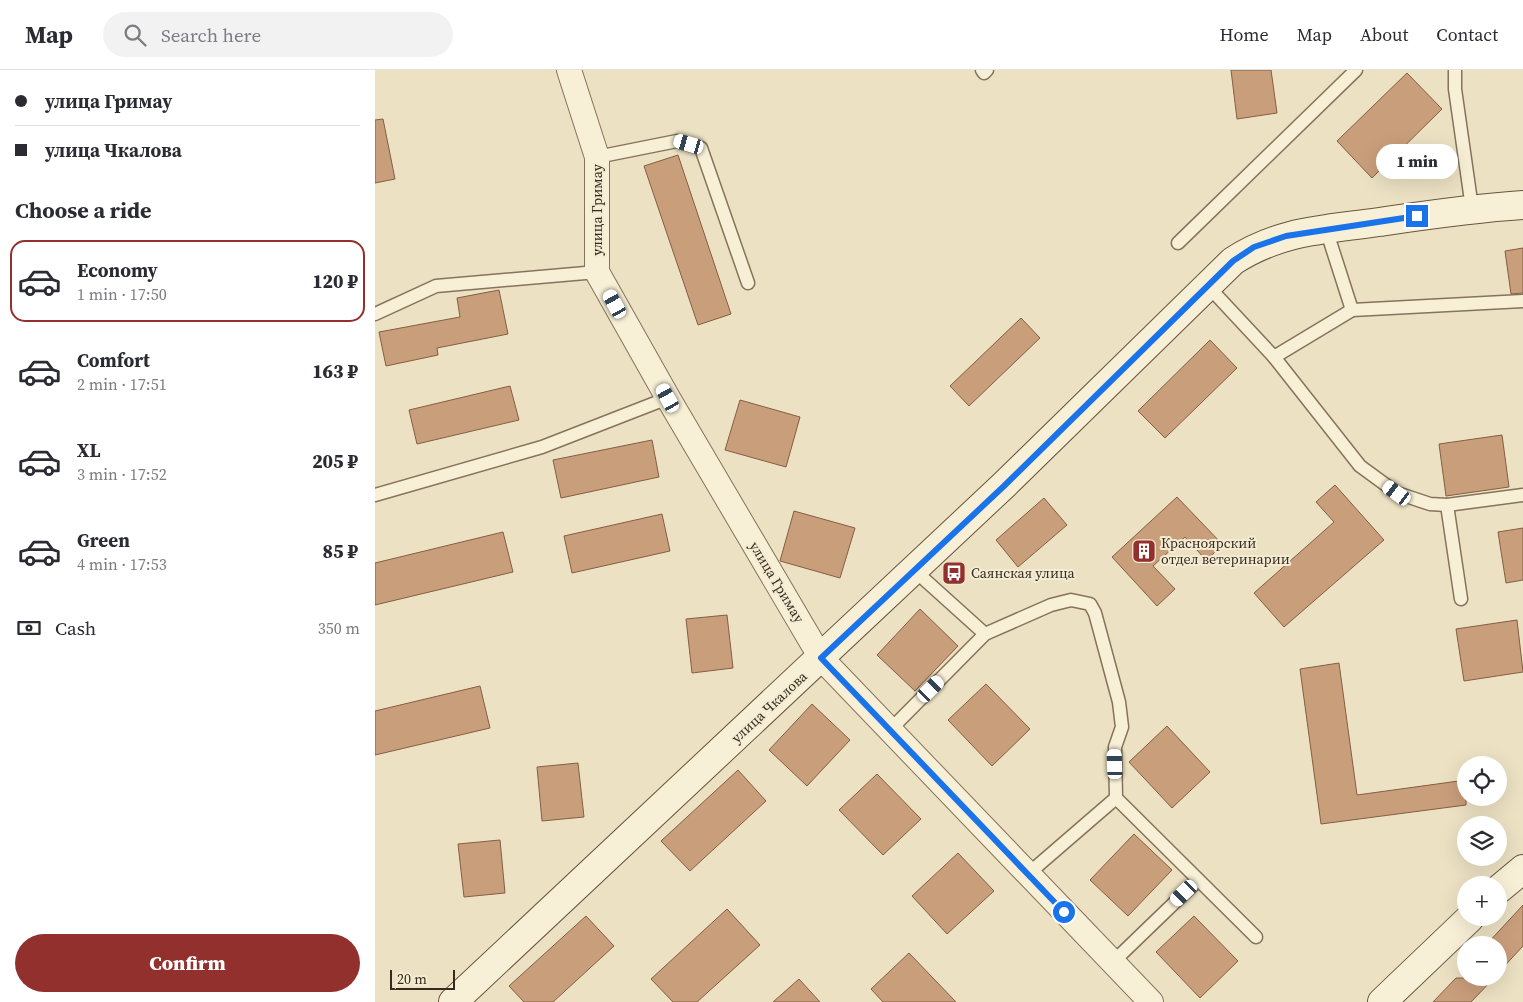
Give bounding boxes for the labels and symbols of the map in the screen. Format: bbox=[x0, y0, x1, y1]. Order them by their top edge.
car bbox=[672, 133, 705, 155]
callout: 1 min bbox=[1376, 144, 1458, 178]
street label: улица Гримау bbox=[587, 163, 607, 256]
route end bbox=[1406, 205, 1428, 227]
car bbox=[601, 287, 628, 321]
car bbox=[654, 381, 681, 415]
car bbox=[1380, 478, 1413, 508]
place label: Красноярский отдел ветеринарии bbox=[1161, 533, 1290, 569]
street label: улица Гримау bbox=[745, 538, 810, 627]
building icon: Красноярский отдел ветеринарии bbox=[1131, 538, 1157, 564]
bus stop icon: Саянская улица bbox=[941, 560, 967, 586]
place label: Саянская улица bbox=[971, 563, 1076, 583]
street label: улица Чкалова bbox=[727, 666, 812, 747]
car bbox=[915, 673, 946, 705]
car bbox=[1106, 749, 1123, 779]
car bbox=[1168, 877, 1200, 909]
route start bbox=[1053, 901, 1075, 923]
scale bar bbox=[390, 967, 455, 990]

